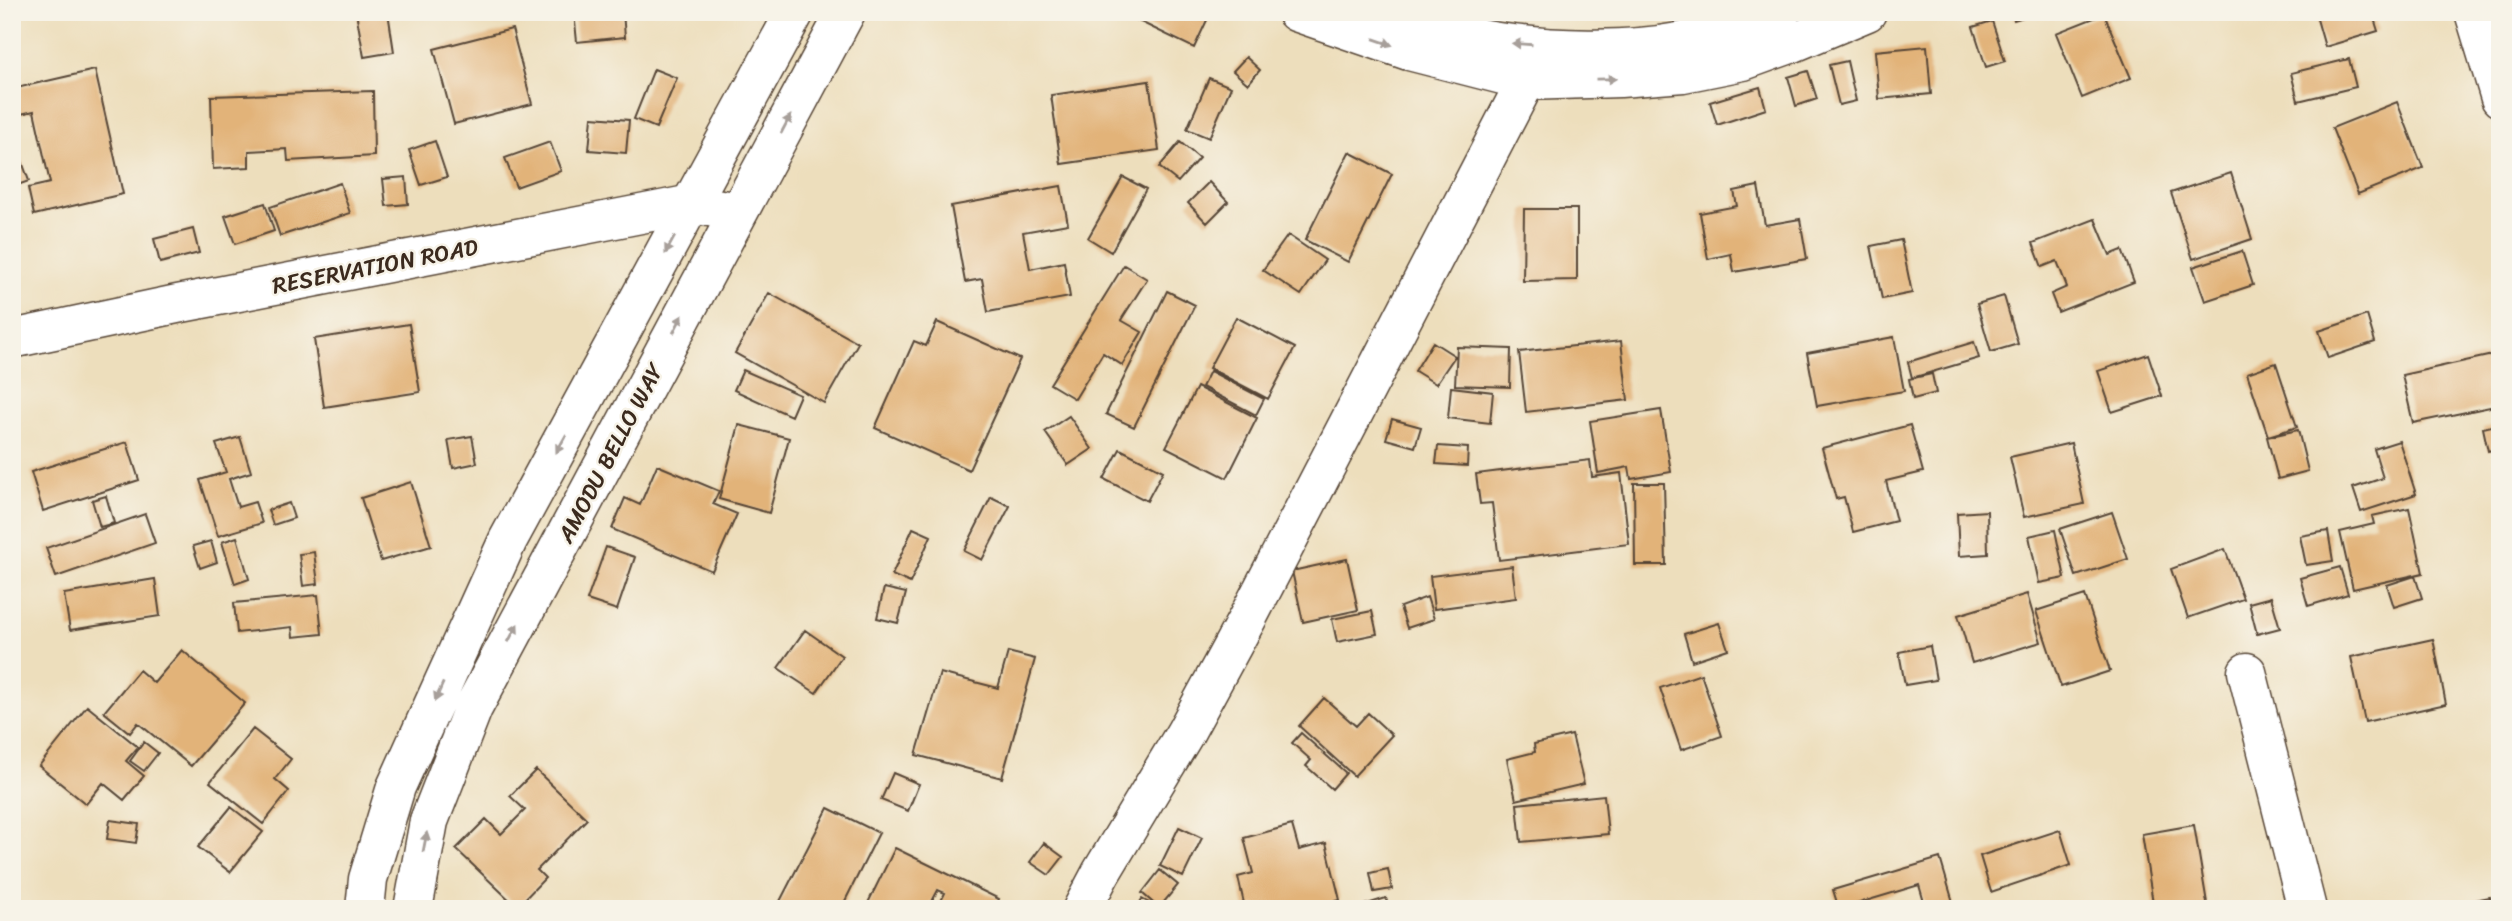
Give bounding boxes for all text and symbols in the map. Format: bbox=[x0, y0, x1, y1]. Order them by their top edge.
one-way arrow bbox=[1373, 37, 1394, 48]
one-way arrow bbox=[1510, 38, 1532, 49]
one-way arrow bbox=[1595, 73, 1617, 85]
one-way arrow bbox=[780, 114, 792, 134]
street label: RESERVATION ROAD bbox=[269, 226, 482, 307]
one-way arrow bbox=[664, 235, 676, 255]
one-way arrow bbox=[673, 314, 684, 334]
street label: AMODU BELLO WAY bbox=[545, 355, 676, 552]
one-way arrow bbox=[555, 435, 567, 454]
one-way arrow bbox=[507, 623, 519, 643]
one-way arrow bbox=[433, 682, 445, 702]
one-way arrow bbox=[420, 831, 431, 853]

